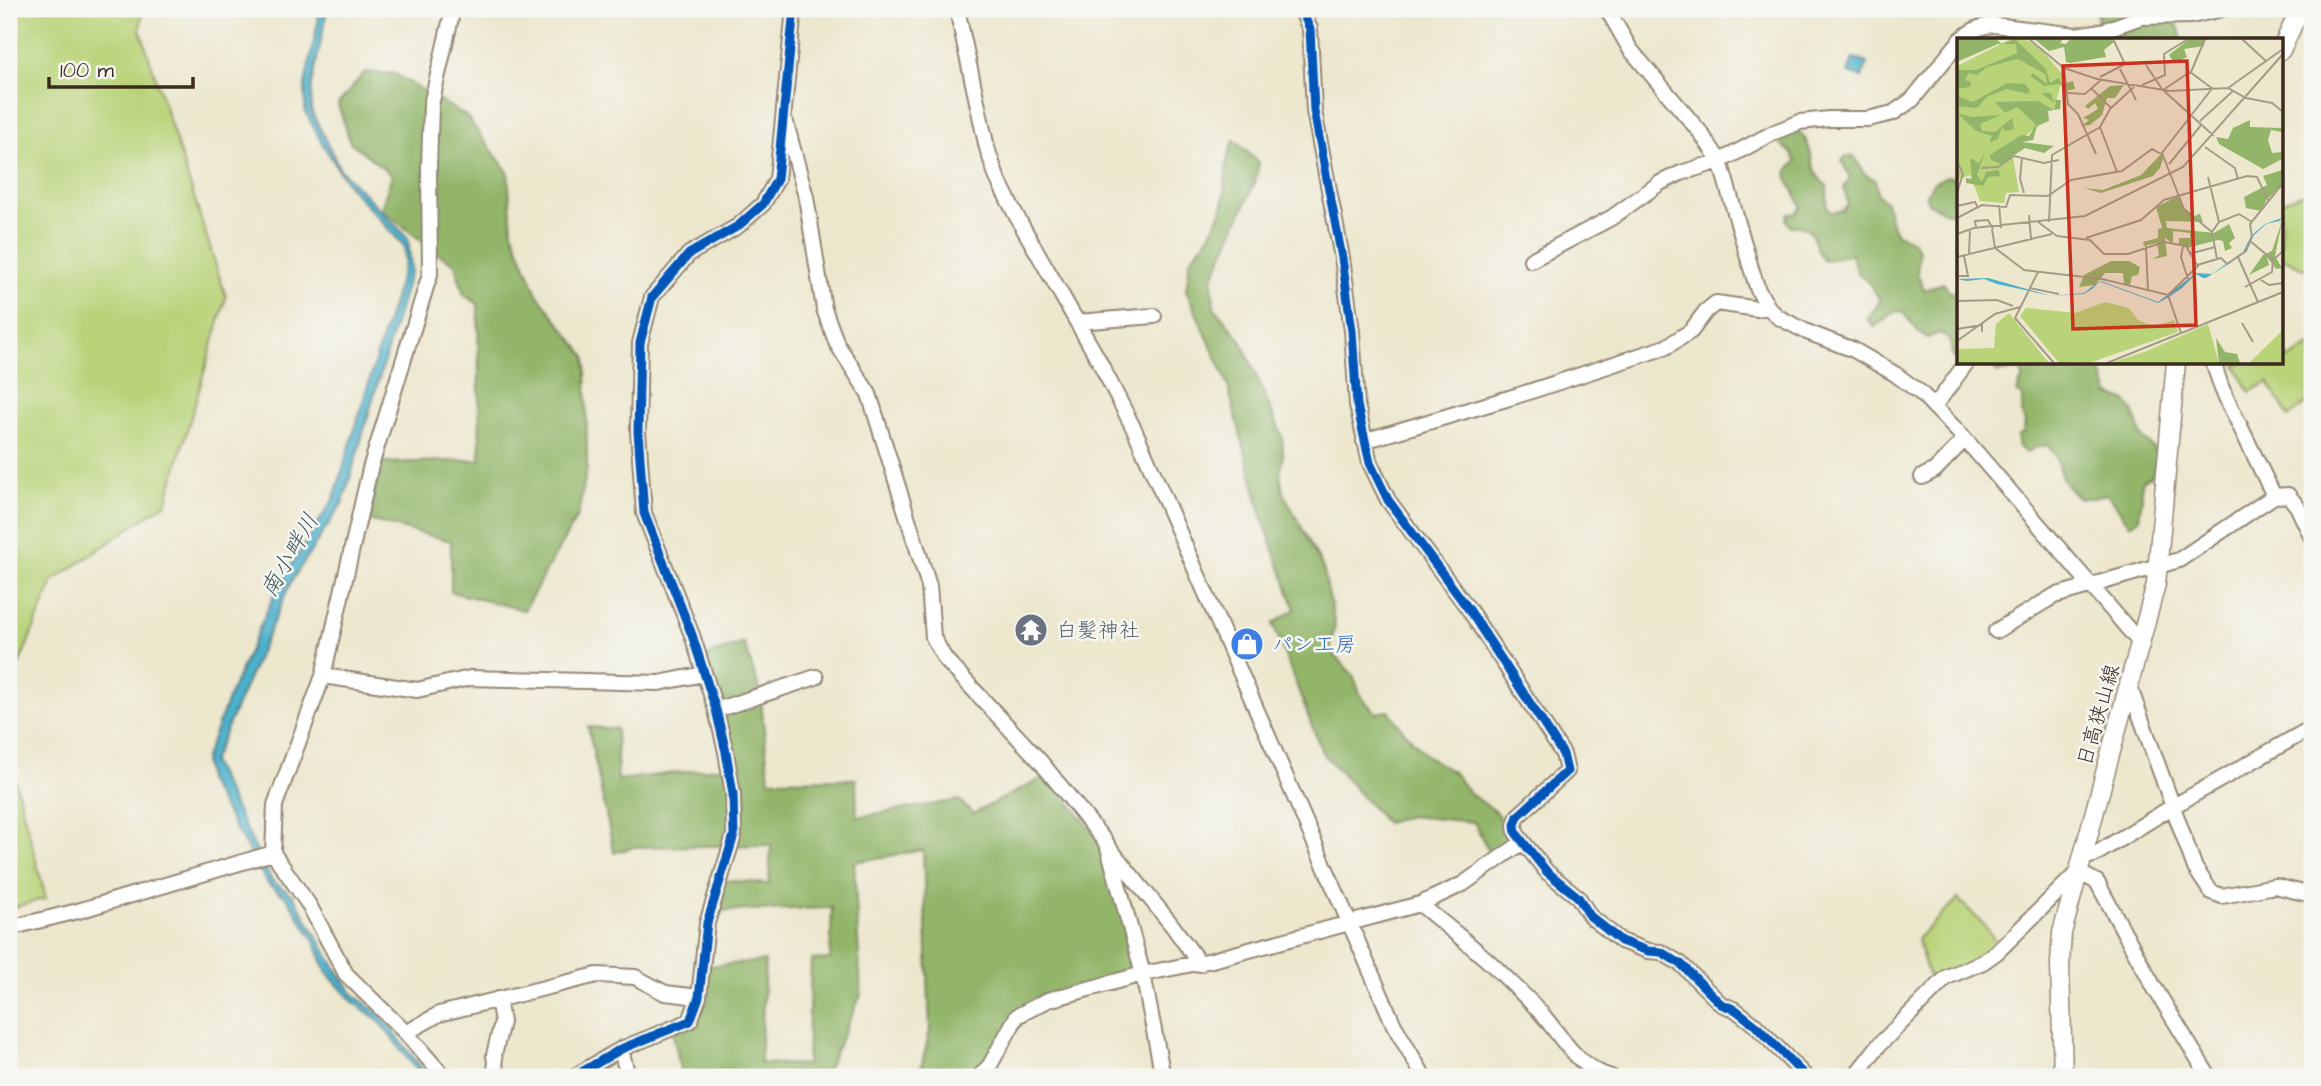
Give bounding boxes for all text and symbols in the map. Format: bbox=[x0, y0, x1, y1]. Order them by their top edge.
inset map bbox=[1957, 38, 2282, 364]
scale bar bbox=[49, 46, 192, 90]
text: 100 m bbox=[60, 56, 115, 85]
water label: 南小畔川 bbox=[253, 508, 327, 603]
temple icon: 白髪神社 bbox=[1012, 611, 1050, 649]
place label: 白髪神社 bbox=[1056, 616, 1140, 645]
shop icon: パン工房 bbox=[1228, 625, 1266, 663]
place label: パン工房 bbox=[1272, 630, 1356, 659]
street label: 日高狭山線 bbox=[2070, 661, 2127, 770]

